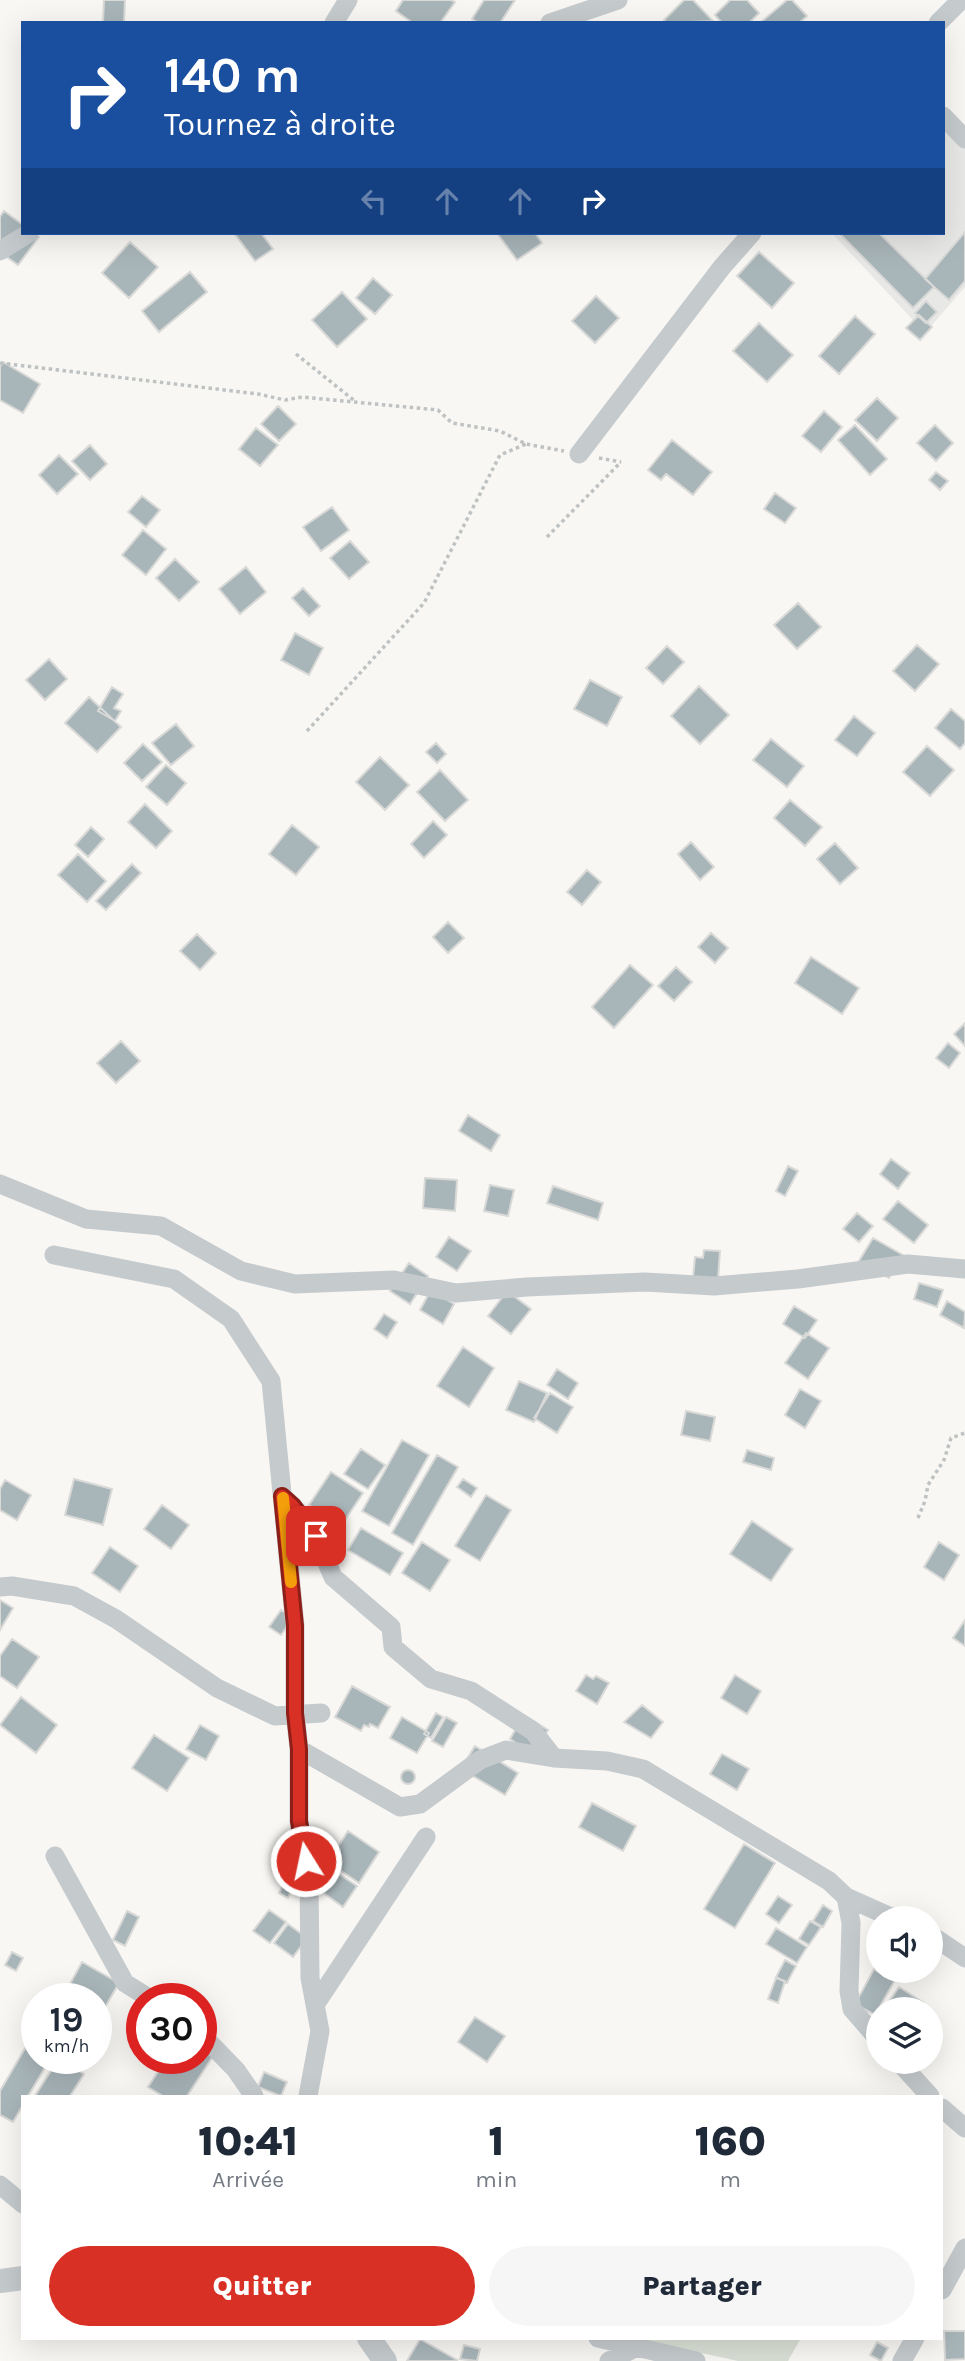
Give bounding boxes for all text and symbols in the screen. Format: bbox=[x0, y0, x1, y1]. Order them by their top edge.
text: 140 m bbox=[164, 47, 301, 104]
icon: right bbox=[49, 49, 140, 140]
text: Tournez à droite bbox=[164, 106, 396, 143]
icon: left bbox=[355, 182, 393, 220]
icon: ahead bbox=[428, 182, 466, 220]
icon: ahead bbox=[501, 182, 539, 220]
icon: right bbox=[574, 182, 612, 220]
pin bbox=[286, 1506, 346, 1566]
icon: arrive bbox=[297, 1517, 335, 1555]
position arrow bbox=[269, 1824, 343, 1898]
map controls bbox=[866, 1906, 943, 2074]
button: sound bbox=[866, 1906, 943, 1983]
speed limit sign: 30 bbox=[126, 1983, 217, 2074]
button: layers bbox=[866, 1997, 943, 2074]
text: 19 bbox=[50, 1999, 83, 2040]
text: km/h bbox=[44, 2035, 89, 2057]
text: 10:41 bbox=[198, 2116, 298, 2166]
text: 1 bbox=[488, 2116, 504, 2166]
text: 160 bbox=[695, 2116, 766, 2166]
text: Arrivée bbox=[212, 2166, 284, 2193]
text: min bbox=[475, 2166, 518, 2193]
text: m bbox=[719, 2166, 741, 2193]
button: Quitter bbox=[49, 2246, 475, 2326]
button: Partager bbox=[489, 2246, 915, 2326]

